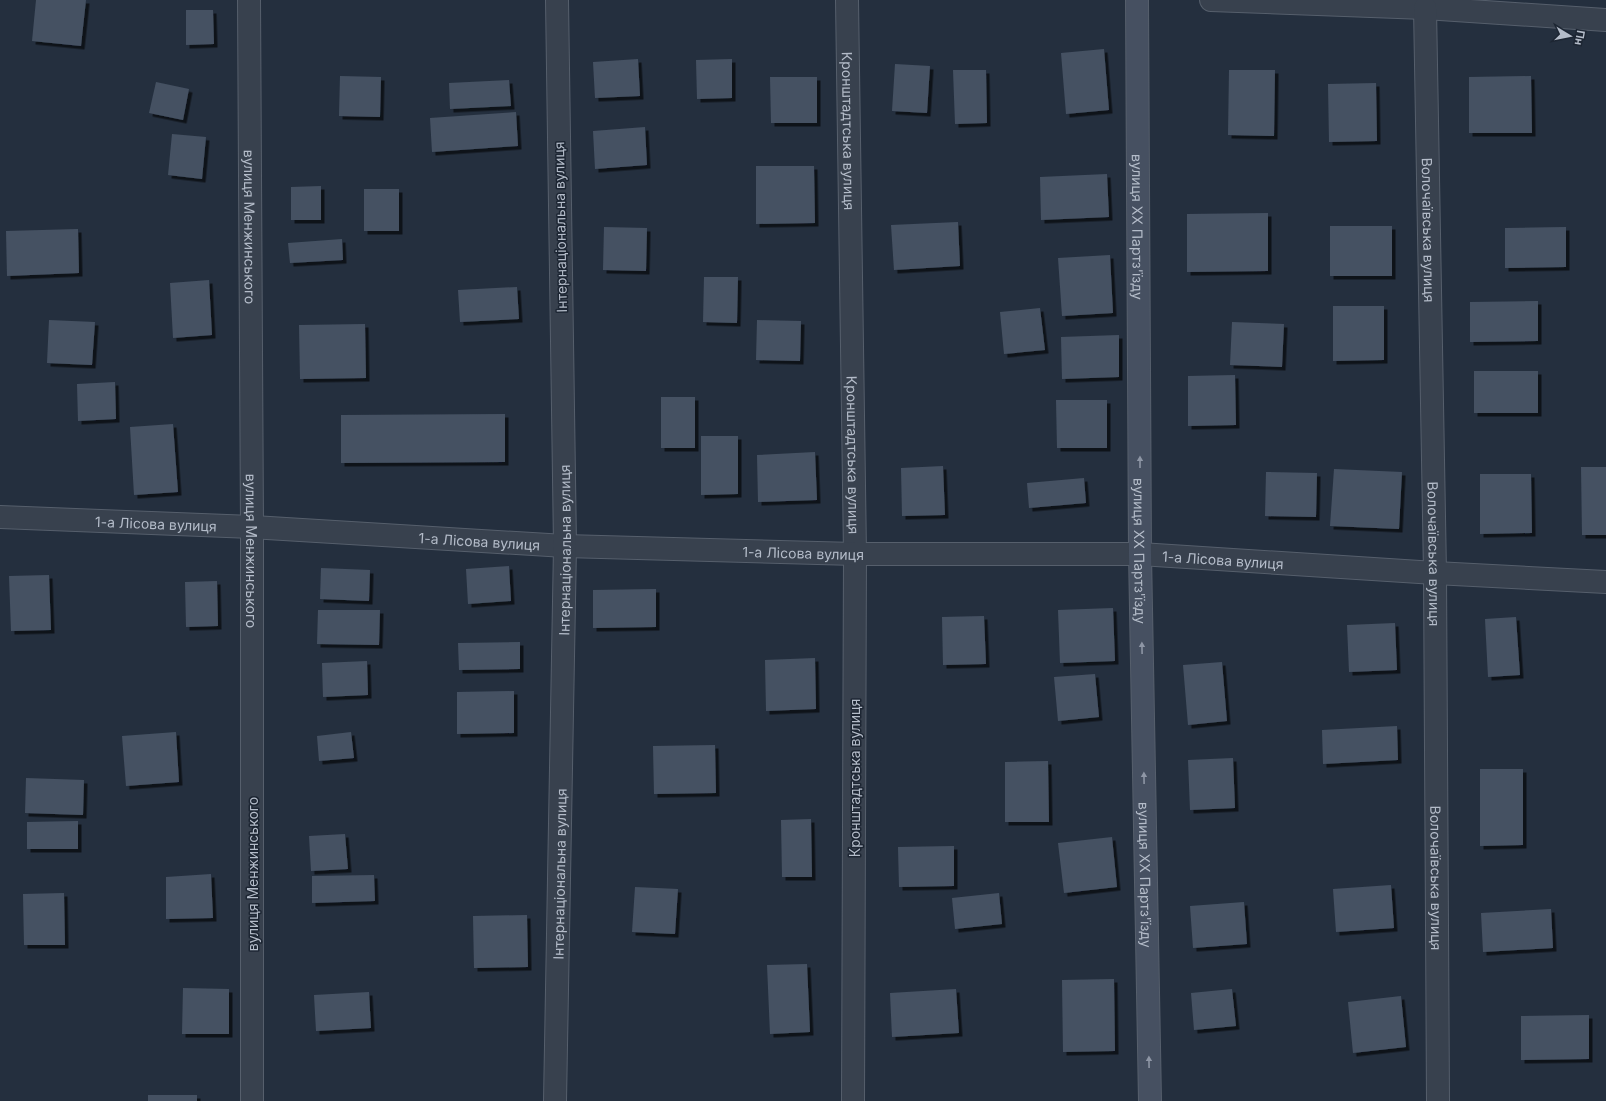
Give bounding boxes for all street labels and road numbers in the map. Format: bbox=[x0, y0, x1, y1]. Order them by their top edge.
street label: Кронштадтська вулиця bbox=[839, 52, 859, 210]
street label: Інтернаціональна вулиця bbox=[550, 141, 570, 313]
street label: вулиця Менжинського bbox=[241, 150, 259, 304]
street label: вулиця XX Партз'їзду bbox=[1129, 154, 1147, 300]
street label: Волочаївська вулиця bbox=[1419, 157, 1439, 303]
street label: Кронштадтська вулиця bbox=[844, 376, 863, 534]
street label: Інтернаціональна вулиця bbox=[555, 464, 574, 636]
street label: вулиця Менжинського bbox=[243, 474, 261, 628]
street label: вулиця XX Партз'їзду bbox=[1131, 478, 1150, 624]
street label: Волочаївська вулиця bbox=[1425, 481, 1444, 626]
street label: 1-а Лісова вулиця bbox=[95, 512, 217, 534]
street label: 1-а Лісова вулиця bbox=[418, 529, 541, 553]
street label: 1-а Лісова вулиця bbox=[742, 542, 864, 563]
street label: 1-а Лісова вулиця bbox=[1162, 547, 1284, 572]
street label: Кронштадтська вулиця bbox=[846, 699, 863, 857]
street label: Інтернаціональна вулиця bbox=[549, 788, 569, 960]
street label: вулиця Менжинського bbox=[244, 797, 261, 951]
street label: вулиця XX Партз'їзду bbox=[1136, 802, 1156, 948]
street label: Волочаївська вулиця bbox=[1428, 805, 1446, 950]

